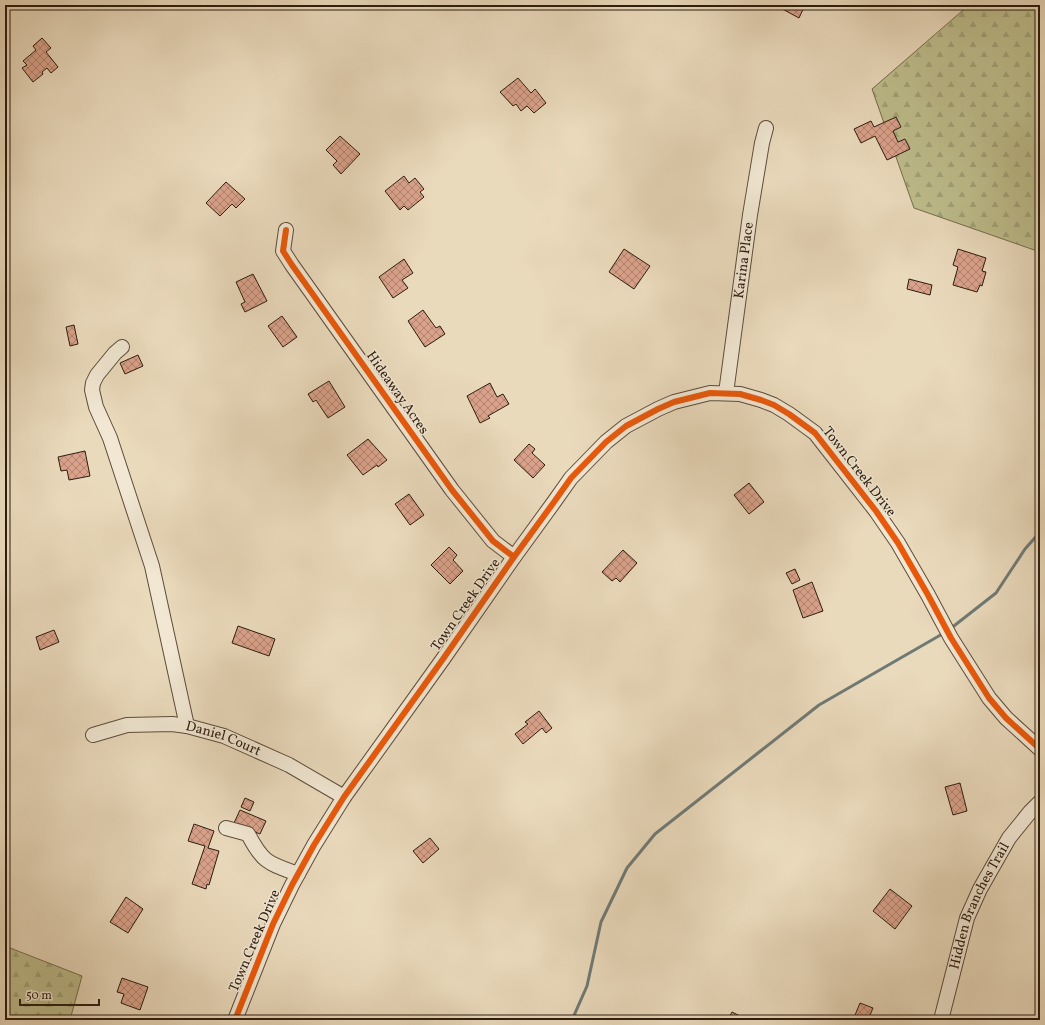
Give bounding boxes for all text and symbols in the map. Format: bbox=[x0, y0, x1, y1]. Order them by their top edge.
street label: Karina Place bbox=[729, 220, 759, 300]
street label: Hideaway Acres bbox=[361, 348, 433, 438]
street label: Town Creek Drive bbox=[818, 423, 900, 521]
street label: Town Creek Drive bbox=[427, 554, 505, 655]
street label: Daniel Court bbox=[184, 717, 264, 761]
street label: Hidden Branches Trail bbox=[945, 839, 1014, 971]
street label: Town Creek Drive bbox=[225, 887, 285, 995]
scale bar bbox=[20, 981, 99, 1007]
text: 50 m bbox=[26, 988, 52, 1004]

